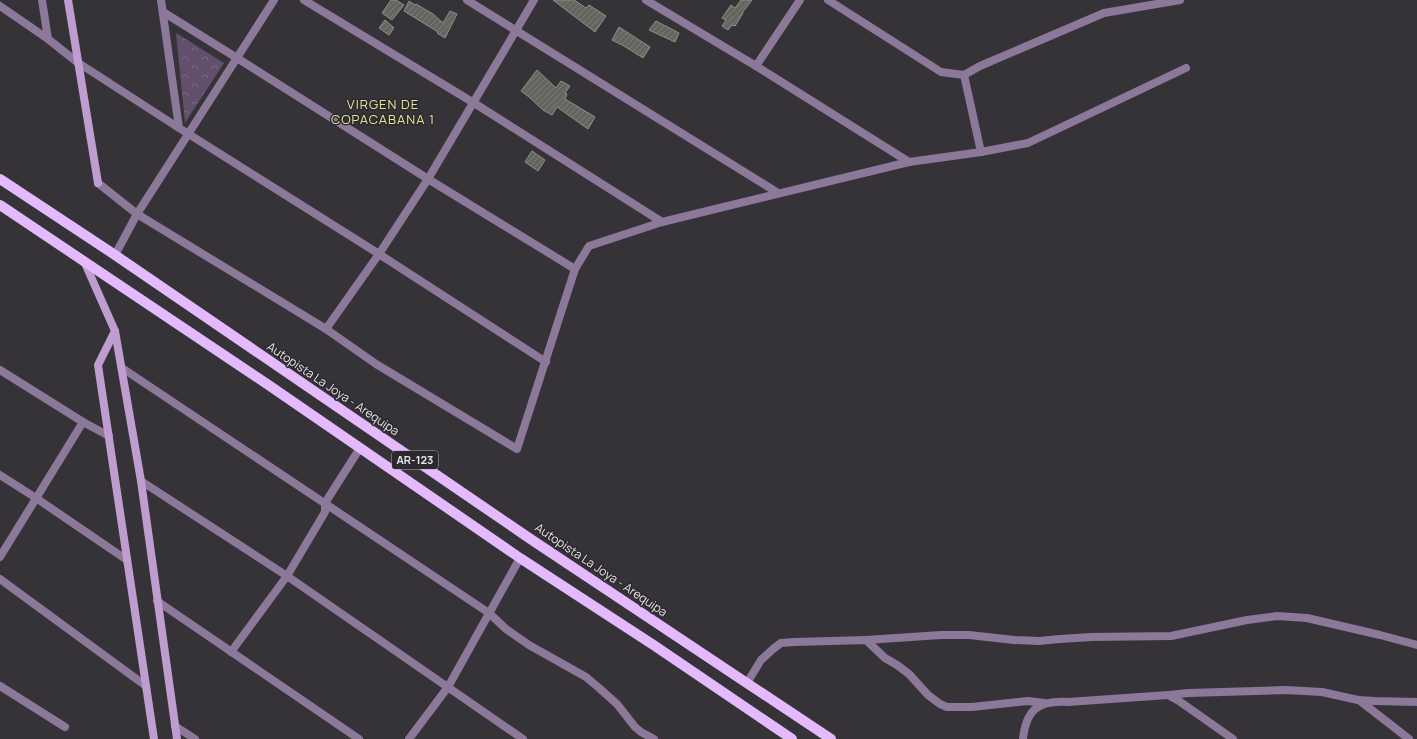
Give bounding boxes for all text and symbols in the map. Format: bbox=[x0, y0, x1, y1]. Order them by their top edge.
district label: VIRGEN DE COPACABANA 1 bbox=[331, 95, 435, 128]
street label: Autopista La Joya - Arequipa bbox=[264, 338, 403, 439]
road number: AR-123 bbox=[392, 451, 438, 469]
street label: Autopista La Joya - Arequipa bbox=[532, 519, 671, 620]

